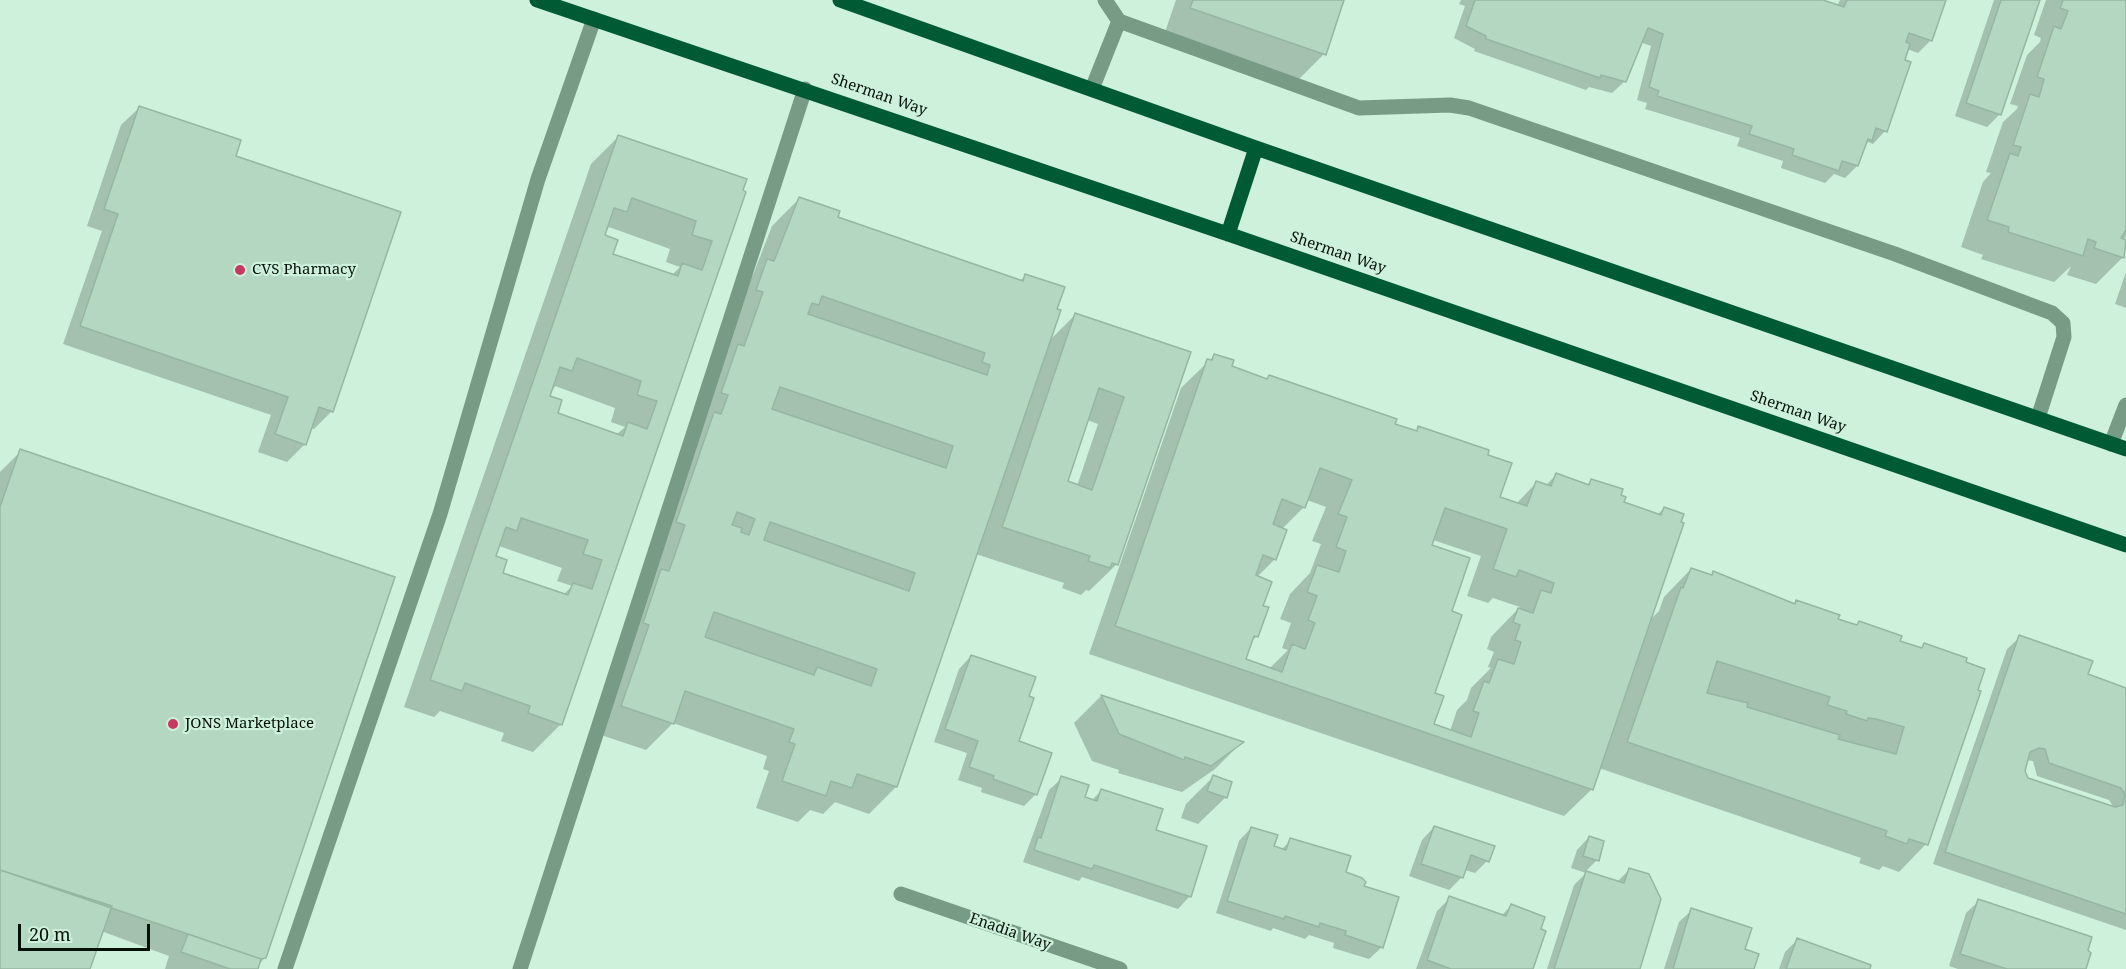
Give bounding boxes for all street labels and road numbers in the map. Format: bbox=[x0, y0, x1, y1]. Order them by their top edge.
street label: Sherman Way bbox=[829, 70, 929, 120]
street label: Sherman Way bbox=[1288, 228, 1388, 278]
street label: Sherman Way bbox=[1748, 387, 1848, 437]
street label: Enadia Way bbox=[967, 910, 1053, 954]

